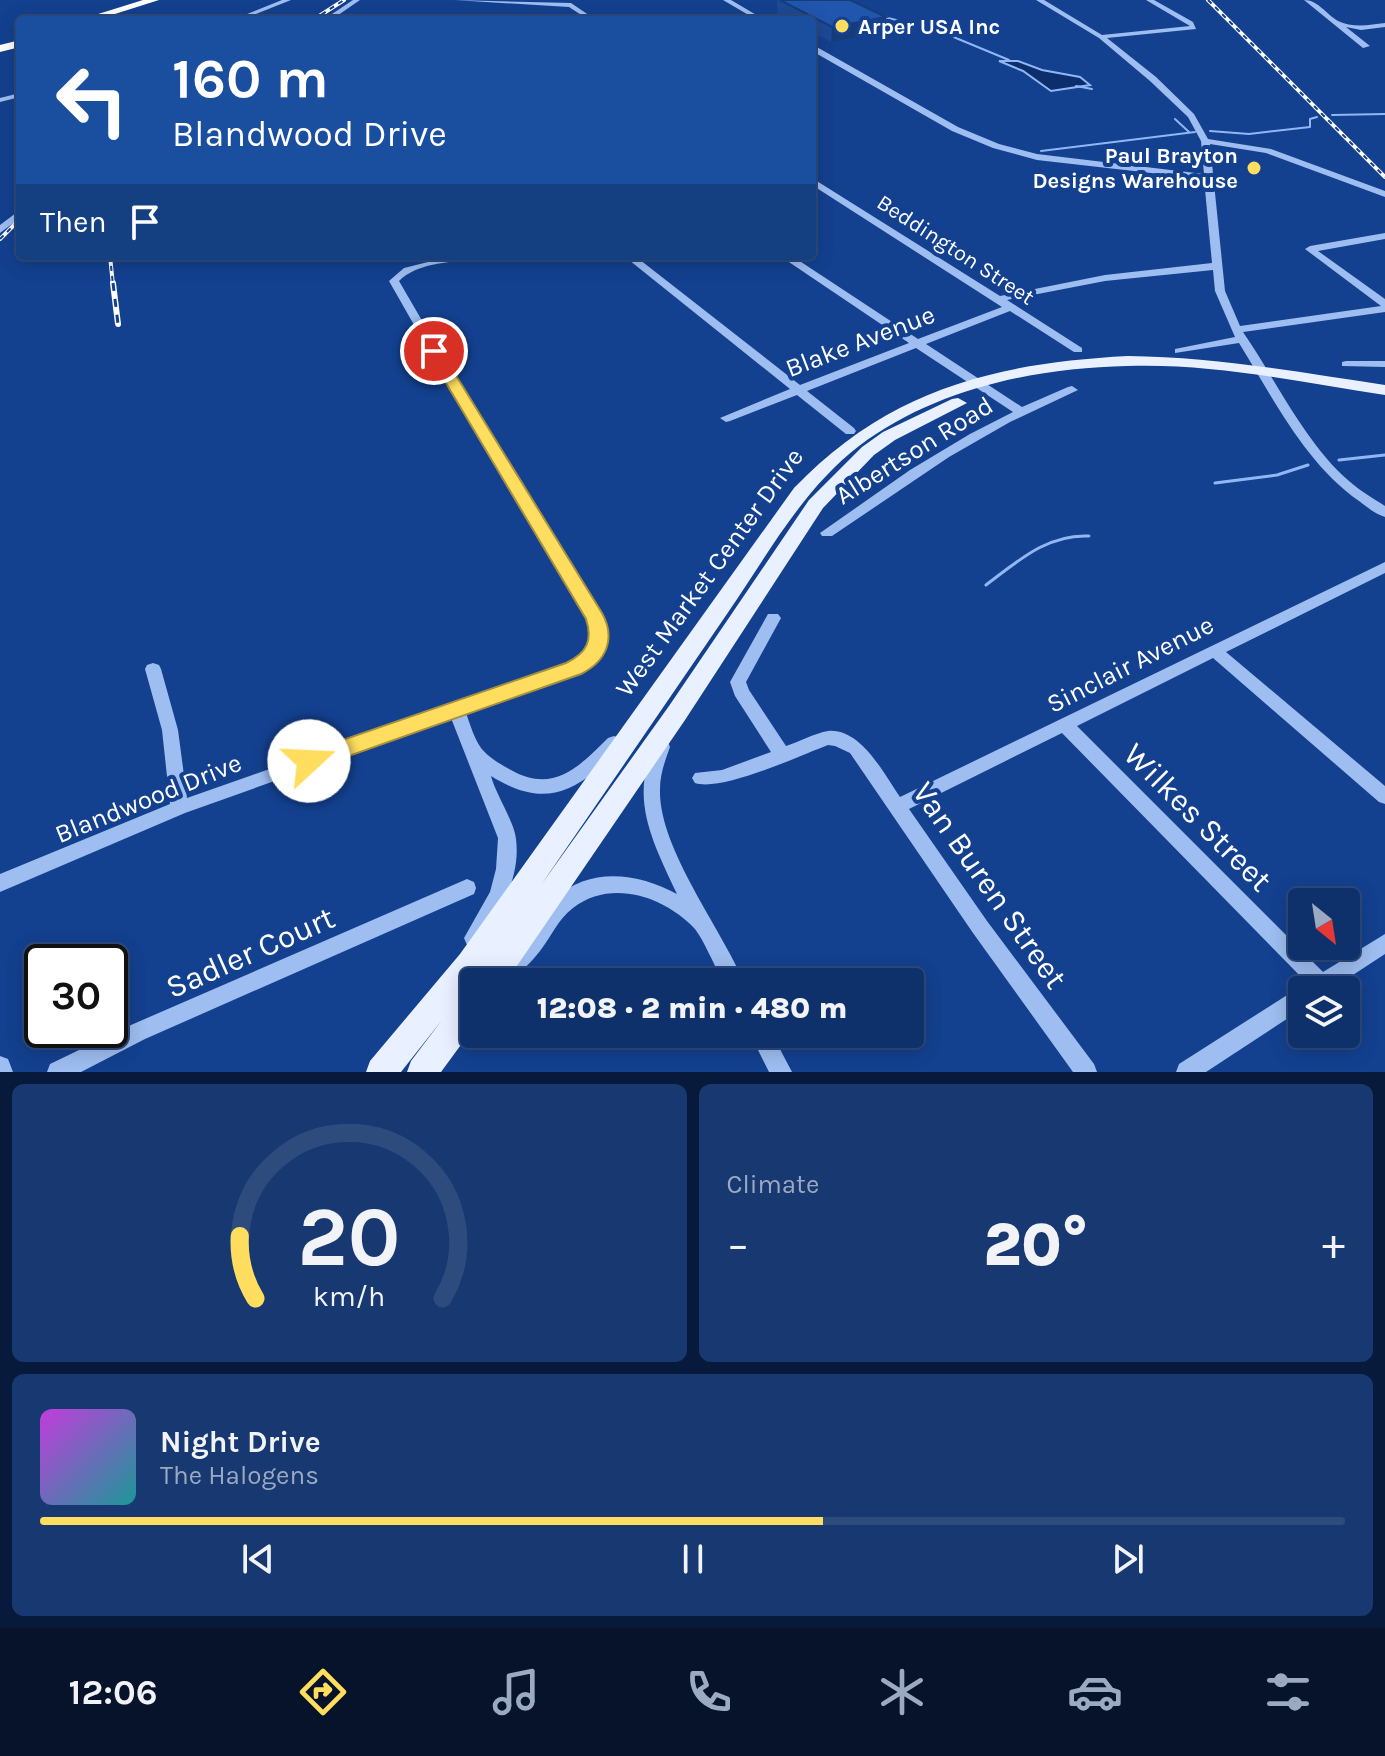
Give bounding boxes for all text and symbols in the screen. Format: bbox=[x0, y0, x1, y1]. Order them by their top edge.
place label: Arper USA Inc bbox=[858, 14, 1000, 40]
marker: Arper USA Inc bbox=[833, 17, 851, 35]
text: 160 m bbox=[172, 46, 329, 111]
icon: left bbox=[40, 48, 144, 152]
text: Blandwood Drive bbox=[172, 113, 447, 155]
place label: Paul Brayton Designs Warehouse bbox=[1032, 143, 1238, 194]
marker: Paul Brayton Designs Warehouse bbox=[1245, 159, 1263, 177]
street label: Beddington Street bbox=[872, 189, 1039, 310]
icon: arrive bbox=[123, 200, 167, 244]
text: Then bbox=[40, 204, 107, 240]
street label: Blake Avenue bbox=[781, 299, 939, 384]
pin bbox=[400, 317, 468, 385]
icon: arrive bbox=[412, 329, 456, 373]
street label: Albertson Road bbox=[830, 390, 999, 511]
street label: West Market Center Drive bbox=[609, 442, 810, 703]
street label: Sinclair Avenue bbox=[1042, 609, 1219, 720]
position arrow bbox=[267, 719, 351, 803]
street label: Wilkes Street bbox=[1116, 736, 1279, 899]
street label: Blandwood Drive bbox=[50, 747, 246, 850]
street label: Van Buren Street bbox=[905, 775, 1075, 996]
north arrow bbox=[1288, 888, 1360, 960]
map controls bbox=[1288, 888, 1360, 1048]
street label: Sadler Court bbox=[160, 899, 340, 1006]
speed limit sign: 30 bbox=[24, 944, 128, 1048]
button: layers bbox=[1288, 976, 1360, 1048]
text: 12:08 · 2 min · 480 m bbox=[537, 990, 847, 1026]
text: Climate bbox=[727, 1169, 819, 1200]
text: 20 bbox=[298, 1189, 401, 1286]
text: 20° bbox=[983, 1210, 1088, 1280]
text: − bbox=[727, 1219, 750, 1270]
text: + bbox=[1322, 1219, 1345, 1270]
text: km/h bbox=[313, 1280, 385, 1313]
text: Night Drive bbox=[160, 1424, 321, 1460]
text: The Halogens bbox=[160, 1460, 319, 1491]
icon: previous bbox=[236, 1537, 280, 1581]
icon: pause bbox=[671, 1537, 715, 1581]
icon: next bbox=[1106, 1537, 1150, 1581]
icon: directions bbox=[295, 1664, 351, 1720]
icon: music bbox=[488, 1664, 544, 1720]
icon: phone bbox=[681, 1664, 737, 1720]
icon: climate bbox=[874, 1664, 930, 1720]
icon: car bbox=[1067, 1664, 1123, 1720]
icon: filters bbox=[1260, 1664, 1316, 1720]
text: 12:06 bbox=[69, 1671, 158, 1713]

